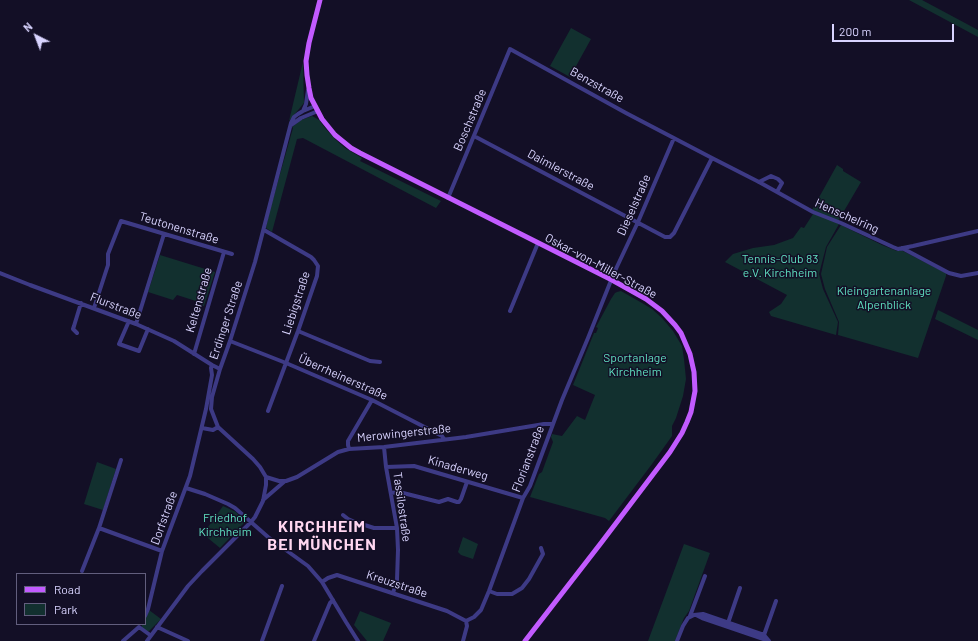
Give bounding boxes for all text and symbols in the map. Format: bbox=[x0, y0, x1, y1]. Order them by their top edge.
north arrow bbox=[16, 16, 56, 56]
scale bar bbox=[834, 16, 956, 42]
text: N bbox=[21, 19, 35, 34]
text: 200 m bbox=[839, 24, 871, 38]
street label: Benzstraße bbox=[568, 64, 626, 106]
street label: Boschstraße bbox=[450, 87, 490, 153]
street label: Daimlerstraße bbox=[525, 146, 597, 194]
street label: Dieselstraße bbox=[614, 172, 654, 238]
street label: Henschelring bbox=[813, 195, 881, 237]
street label: Teutonenstraße bbox=[137, 209, 221, 247]
street label: Oskar-von-Miller-Straße bbox=[543, 230, 659, 302]
park label: Tennis-Club 83 e.V. Kirchheim bbox=[742, 252, 818, 280]
street label: Keltenstraße bbox=[183, 266, 215, 334]
street label: Liebigstraße bbox=[279, 269, 313, 337]
street label: Erdinger Straße bbox=[206, 279, 246, 361]
park label: Kleingartenanlage Alpenblick bbox=[837, 284, 931, 312]
street label: Flurstraße bbox=[88, 290, 144, 322]
street label: Überrheinerstraße bbox=[296, 351, 390, 403]
park label: Sportanlage Kirchheim bbox=[603, 351, 667, 379]
street label: Merowingerstraße bbox=[356, 421, 452, 445]
street label: Florianstraße bbox=[509, 424, 547, 494]
street label: Kinaderweg bbox=[426, 453, 490, 483]
street label: Tassilostraße bbox=[390, 471, 414, 543]
street label: Dorfstraße bbox=[148, 489, 180, 547]
park label: Friedhof Kirchheim bbox=[198, 511, 252, 539]
district label: KIRCHHEIM BEI MÜNCHEN bbox=[267, 517, 377, 555]
street label: Kreuzstraße bbox=[365, 567, 429, 601]
legend bbox=[16, 573, 146, 625]
text: Road bbox=[54, 582, 81, 596]
text: Park bbox=[54, 602, 78, 616]

